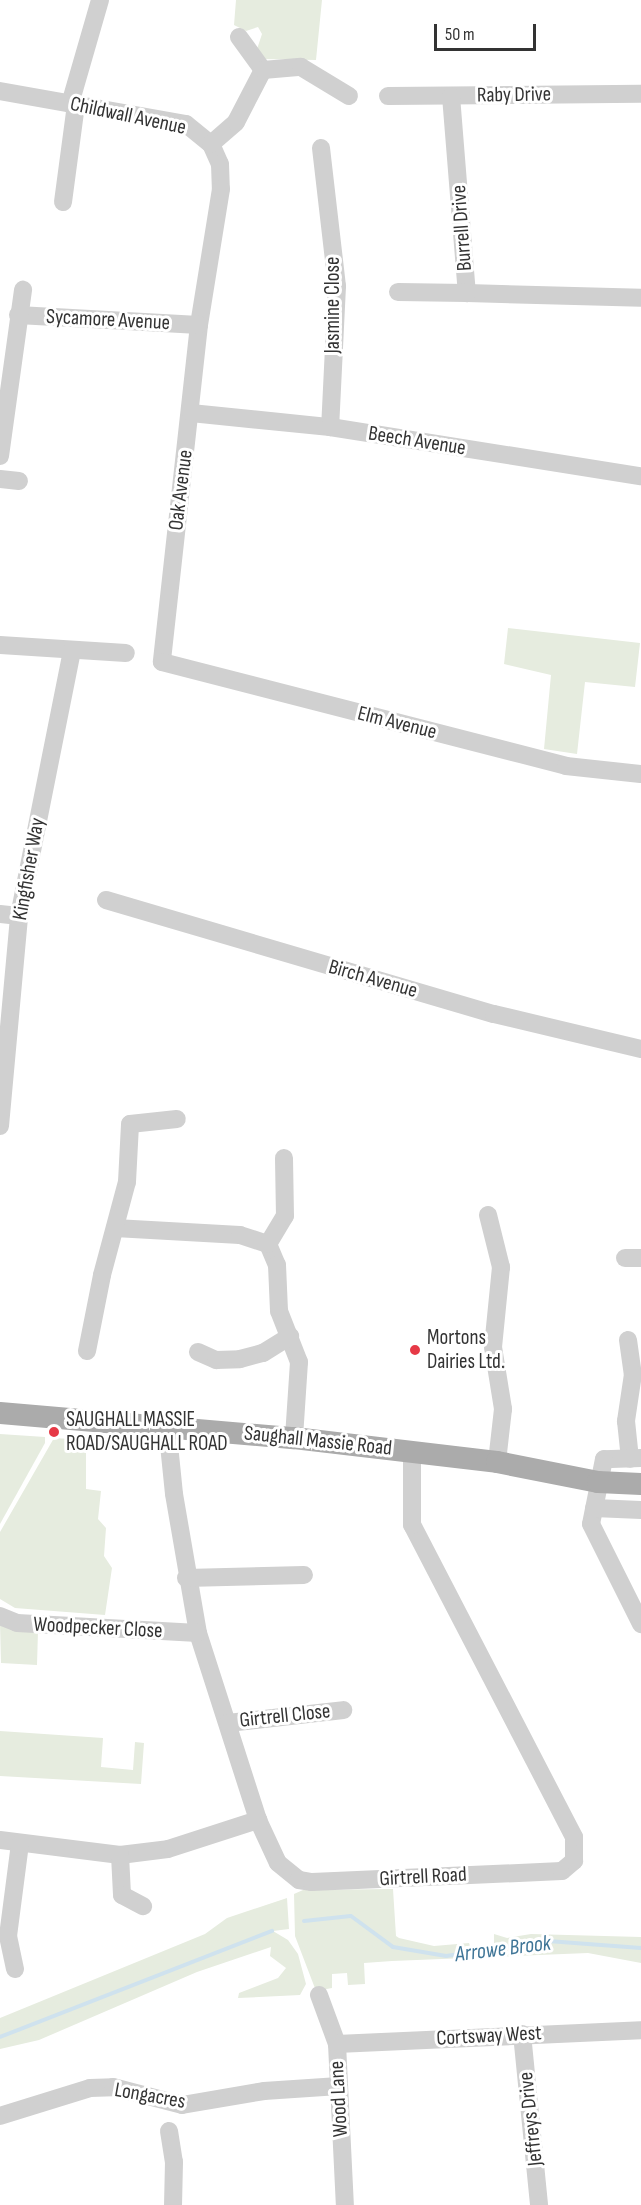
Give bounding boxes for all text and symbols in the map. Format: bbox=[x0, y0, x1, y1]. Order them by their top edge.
scale bar bbox=[437, 12, 539, 50]
text: 50 m bbox=[445, 24, 475, 45]
street label: Raby Drive bbox=[477, 82, 551, 108]
street label: Childwall Avenue bbox=[68, 91, 188, 141]
street label: Burrell Drive bbox=[446, 184, 478, 272]
street label: Jasmine Close bbox=[320, 257, 346, 353]
street label: Sycamore Avenue bbox=[45, 304, 171, 336]
street label: Beech Avenue bbox=[366, 421, 468, 461]
street label: Oak Avenue bbox=[164, 448, 198, 532]
street label: Elm Avenue bbox=[355, 701, 439, 745]
street label: Kingfisher Way bbox=[8, 816, 50, 922]
street label: Birch Avenue bbox=[326, 954, 420, 1004]
place label: Mortons Dairies Ltd. bbox=[427, 1325, 505, 1375]
marker: Mortons Dairies Ltd. bbox=[408, 1343, 422, 1357]
place label: SAUGHALL MASSIE ROAD/SAUGHALL ROAD bbox=[66, 1407, 228, 1457]
street label: Saughall Massie Road bbox=[243, 1421, 393, 1461]
marker: SAUGHALL MASSIE ROAD/SAUGHALL ROAD bbox=[47, 1425, 61, 1439]
street label: Woodpecker Close bbox=[33, 1612, 163, 1644]
street label: Girtrell Close bbox=[238, 1699, 332, 1733]
street label: Girtrell Road bbox=[379, 1862, 467, 1892]
water label: Arrowe Brook bbox=[454, 1930, 552, 1968]
street label: Cortsway West bbox=[436, 2021, 542, 2051]
street label: Wood Lane bbox=[324, 2060, 354, 2138]
street label: Jeffreys Drive bbox=[514, 2071, 548, 2167]
street label: Longacres bbox=[113, 2077, 187, 2115]

